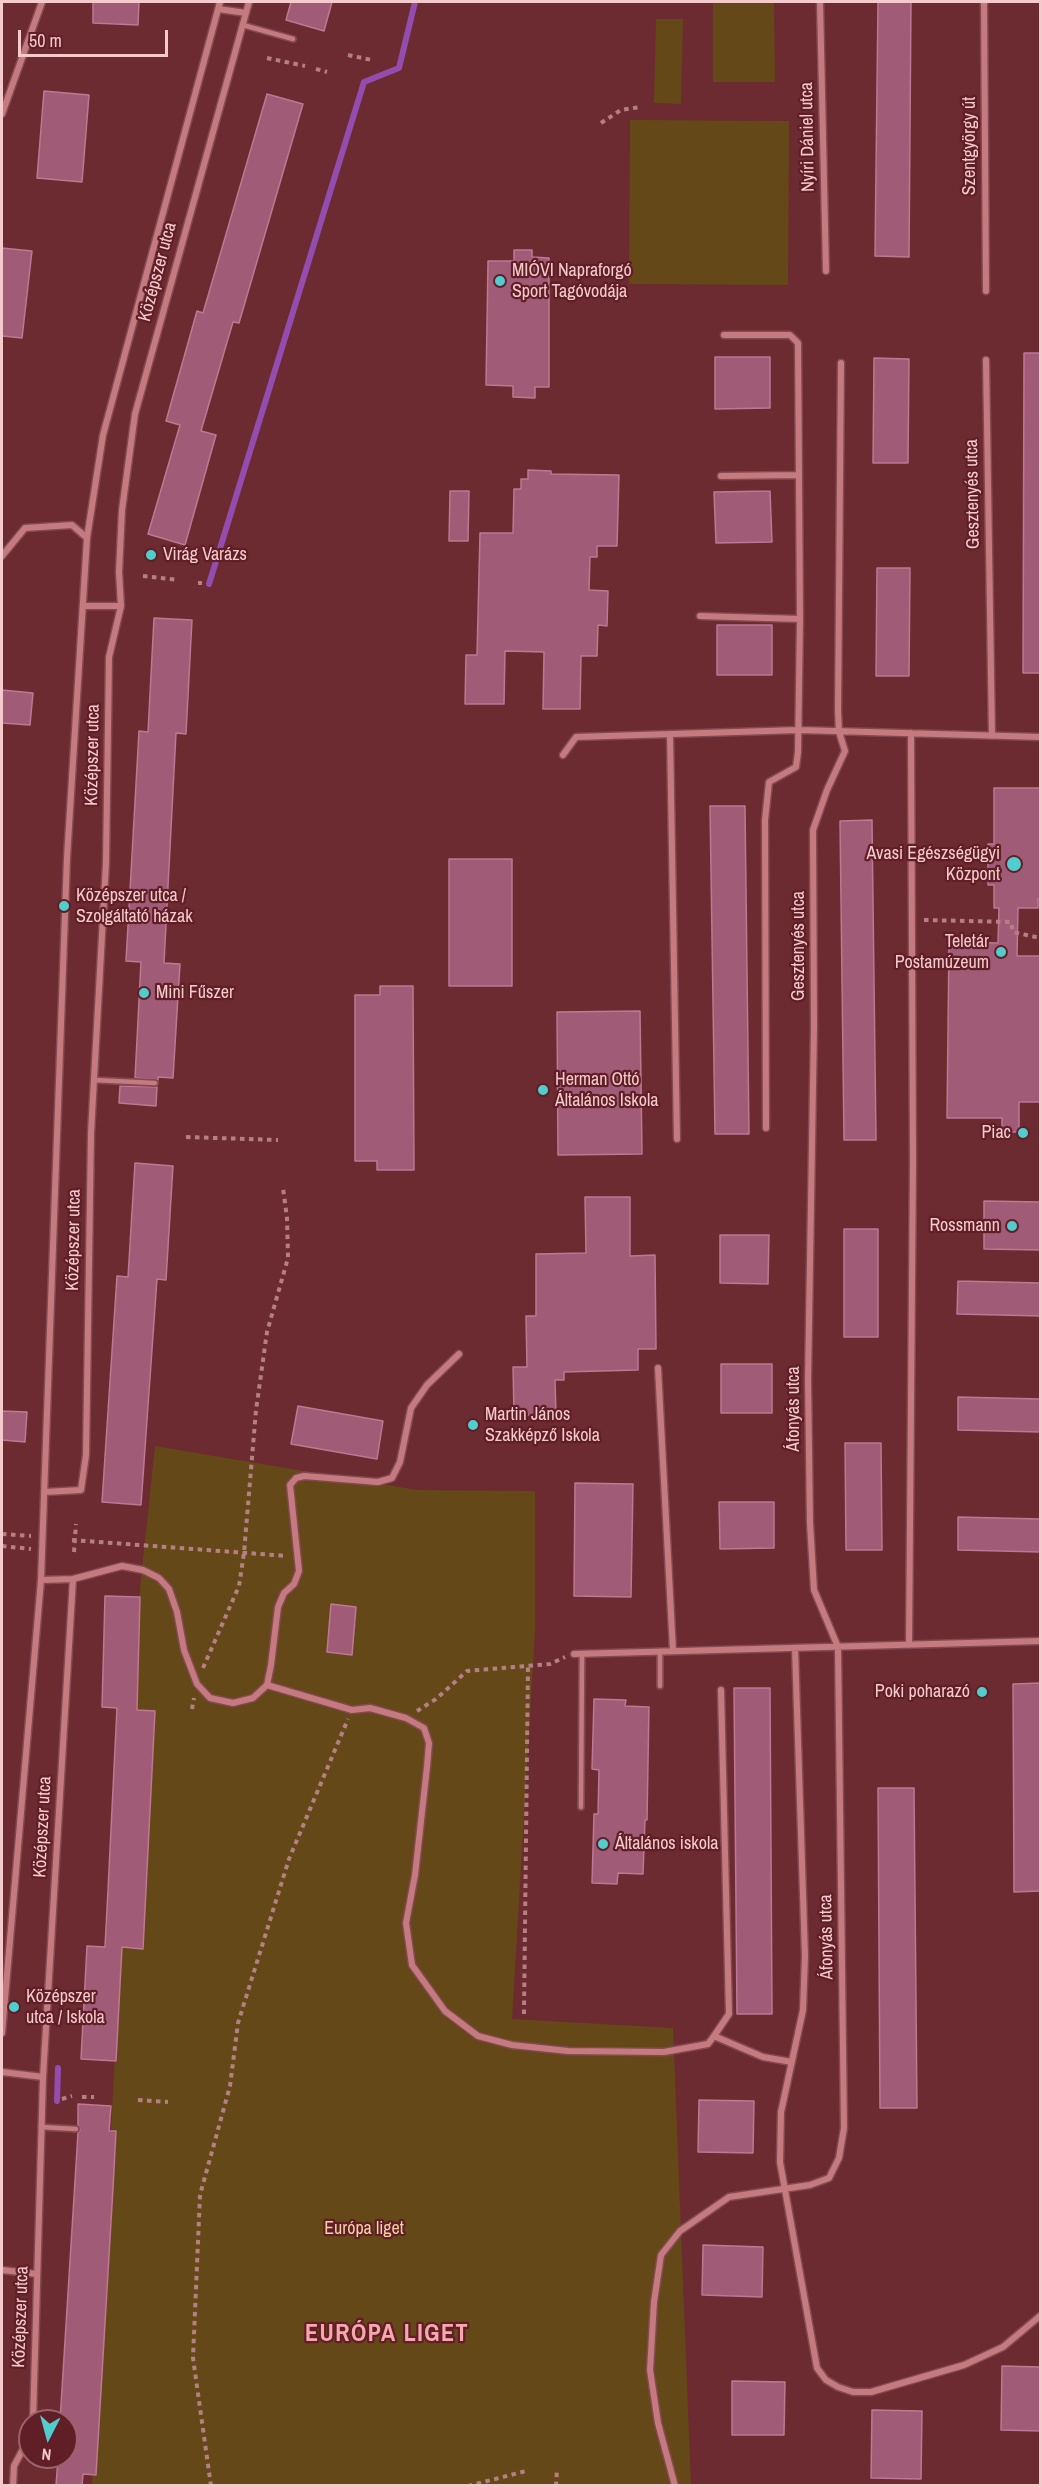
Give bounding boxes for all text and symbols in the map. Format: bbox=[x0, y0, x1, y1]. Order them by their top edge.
scale bar bbox=[21, 18, 171, 56]
text: 50 m bbox=[29, 28, 62, 53]
street label: Nyíri Dániel utca bbox=[796, 82, 820, 192]
street label: Szentgyörgy út bbox=[959, 97, 981, 195]
street label: Középszer utca bbox=[134, 220, 182, 324]
place label: MIÓVI Napraforgó Sport Tagóvodája bbox=[512, 260, 632, 302]
marker: MIÓVI Napraforgó Sport Tagóvodája bbox=[493, 274, 507, 288]
street label: Gesztenyés utca bbox=[961, 439, 985, 549]
place label: Virág Varázs bbox=[163, 544, 247, 566]
marker: Virág Varázs bbox=[144, 548, 158, 562]
street label: Középszer utca bbox=[81, 704, 105, 806]
place label: Avasi Egészségügyi Központ bbox=[867, 843, 1000, 886]
marker: Avasi Egészségügyi Központ bbox=[1005, 855, 1023, 873]
place label: Középszer utca / Szolgáltató házak bbox=[76, 885, 193, 928]
street label: Gesztenyés utca bbox=[788, 891, 810, 1001]
marker: Középszer utca / Szolgáltató házak bbox=[57, 899, 71, 913]
place label: Teletár Postamúzeum bbox=[895, 931, 989, 974]
marker: Teletár Postamúzeum bbox=[994, 945, 1008, 959]
place label: Mini Fűszer bbox=[156, 982, 234, 1004]
marker: Mini Fűszer bbox=[137, 986, 151, 1000]
place label: Herman Ottó Általános Iskola bbox=[555, 1069, 658, 1112]
marker: Herman Ottó Általános Iskola bbox=[536, 1083, 550, 1097]
place label: Piac bbox=[981, 1122, 1011, 1144]
marker: Piac bbox=[1016, 1126, 1030, 1140]
street label: Középszer utca bbox=[62, 1189, 86, 1291]
place label: Rossmann bbox=[929, 1215, 1000, 1237]
marker: Rossmann bbox=[1005, 1219, 1019, 1233]
street label: Áfonyás utca bbox=[783, 1366, 805, 1452]
place label: Martin János Szakképző Iskola bbox=[485, 1404, 600, 1446]
marker: Martin János Szakképző Iskola bbox=[466, 1418, 480, 1432]
place label: Poki poharazó bbox=[875, 1681, 970, 1703]
marker: Poki poharazó bbox=[975, 1685, 989, 1699]
street label: Középszer utca bbox=[30, 1776, 56, 1878]
place label: Általános iskola bbox=[615, 1833, 718, 1855]
marker: Általános iskola bbox=[596, 1837, 610, 1851]
street label: Áfonyás utca bbox=[815, 1894, 839, 1980]
place label: Középszer utca / Iskola bbox=[26, 1986, 105, 2028]
marker: Középszer utca / Iskola bbox=[7, 2000, 21, 2014]
park label: Európa liget bbox=[324, 2218, 404, 2240]
street label: Középszer utca bbox=[8, 2266, 34, 2368]
district label: EURÓPA LIGET bbox=[305, 2321, 469, 2349]
north arrow bbox=[18, 2409, 78, 2469]
text: N bbox=[40, 2443, 52, 2466]

